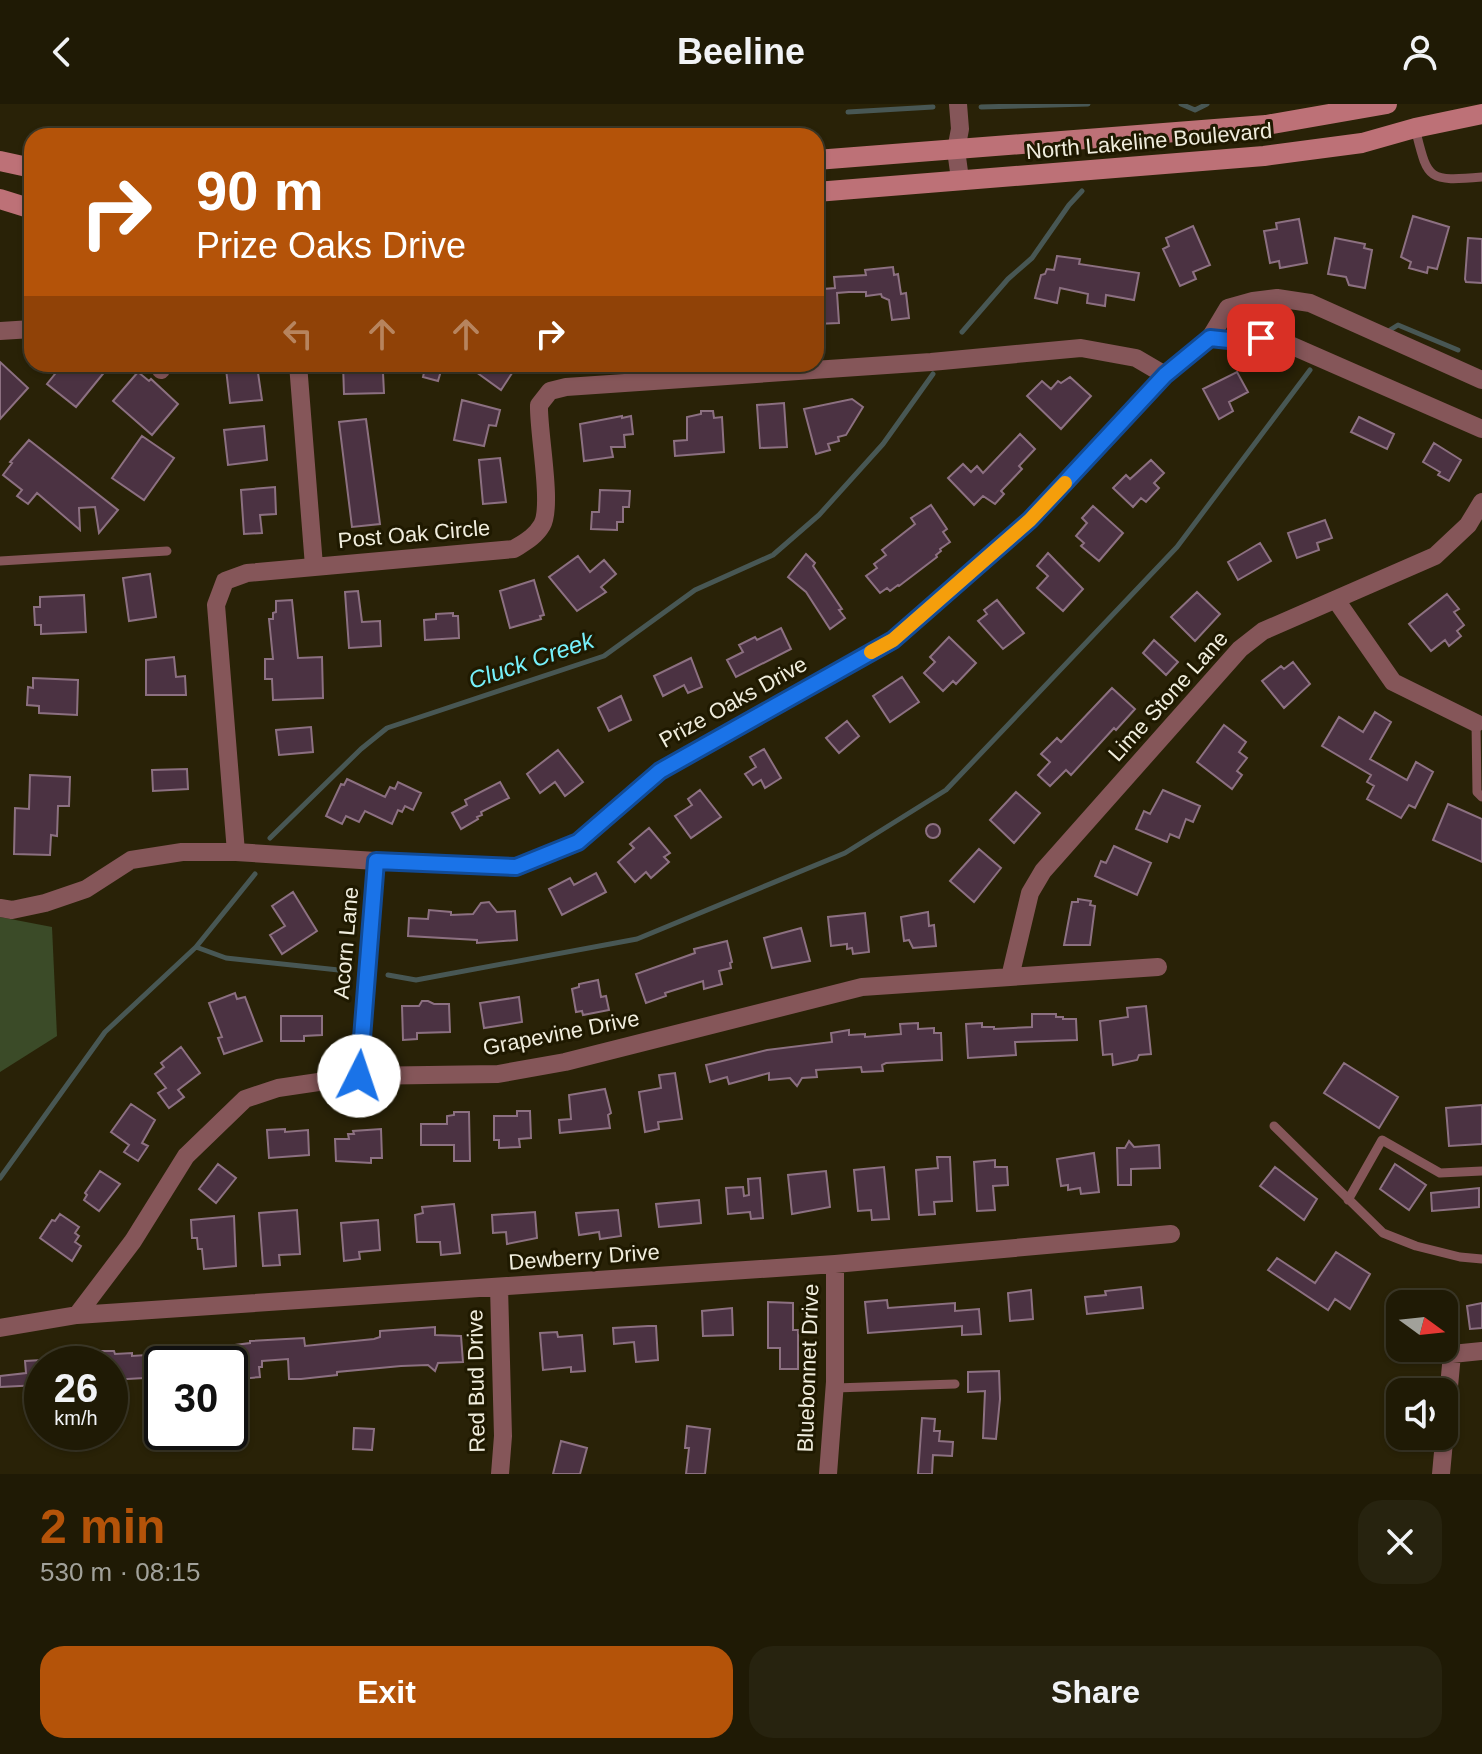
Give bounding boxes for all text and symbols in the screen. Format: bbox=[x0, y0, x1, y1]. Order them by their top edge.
icon: back bbox=[40, 30, 84, 74]
icon: person bbox=[1398, 30, 1442, 74]
text: Beeline bbox=[677, 31, 805, 72]
street label: North Lakeline Boulevard bbox=[1025, 118, 1273, 164]
text: 90 m bbox=[196, 159, 324, 222]
icon: right bbox=[64, 160, 168, 264]
text: Prize Oaks Drive bbox=[196, 225, 466, 266]
pin bbox=[1227, 304, 1295, 372]
icon: left bbox=[276, 312, 320, 356]
icon: ahead bbox=[360, 312, 404, 356]
icon: ahead bbox=[444, 312, 488, 356]
icon: right bbox=[528, 312, 572, 356]
icon: arrive bbox=[1239, 316, 1283, 360]
street label: Post Oak Circle bbox=[337, 515, 491, 553]
water label: Cluck Creek bbox=[465, 625, 599, 694]
street label: Lime Stone Lane bbox=[1103, 626, 1233, 766]
street label: Prize Oaks Drive bbox=[655, 651, 811, 753]
street label: Acorn Lane bbox=[329, 886, 363, 1000]
street label: Grapevine Drive bbox=[481, 1006, 641, 1060]
position arrow bbox=[317, 1034, 401, 1118]
street label: Dewberry Drive bbox=[508, 1239, 660, 1275]
street label: Bluebonnet Drive bbox=[793, 1283, 823, 1453]
north arrow bbox=[1386, 1290, 1458, 1362]
map controls bbox=[1386, 1290, 1458, 1450]
street label: Red Bud Drive bbox=[462, 1309, 490, 1453]
speed limit sign: 30 bbox=[144, 1346, 248, 1450]
text: 26 bbox=[54, 1366, 98, 1410]
button: sound bbox=[1386, 1378, 1458, 1450]
text: km/h bbox=[54, 1407, 98, 1429]
text: 2 min bbox=[40, 1500, 165, 1553]
button: close bbox=[1358, 1500, 1442, 1584]
text: 530 m · 08:15 bbox=[40, 1557, 200, 1587]
button: Exit bbox=[40, 1646, 733, 1738]
button: Share bbox=[749, 1646, 1442, 1738]

